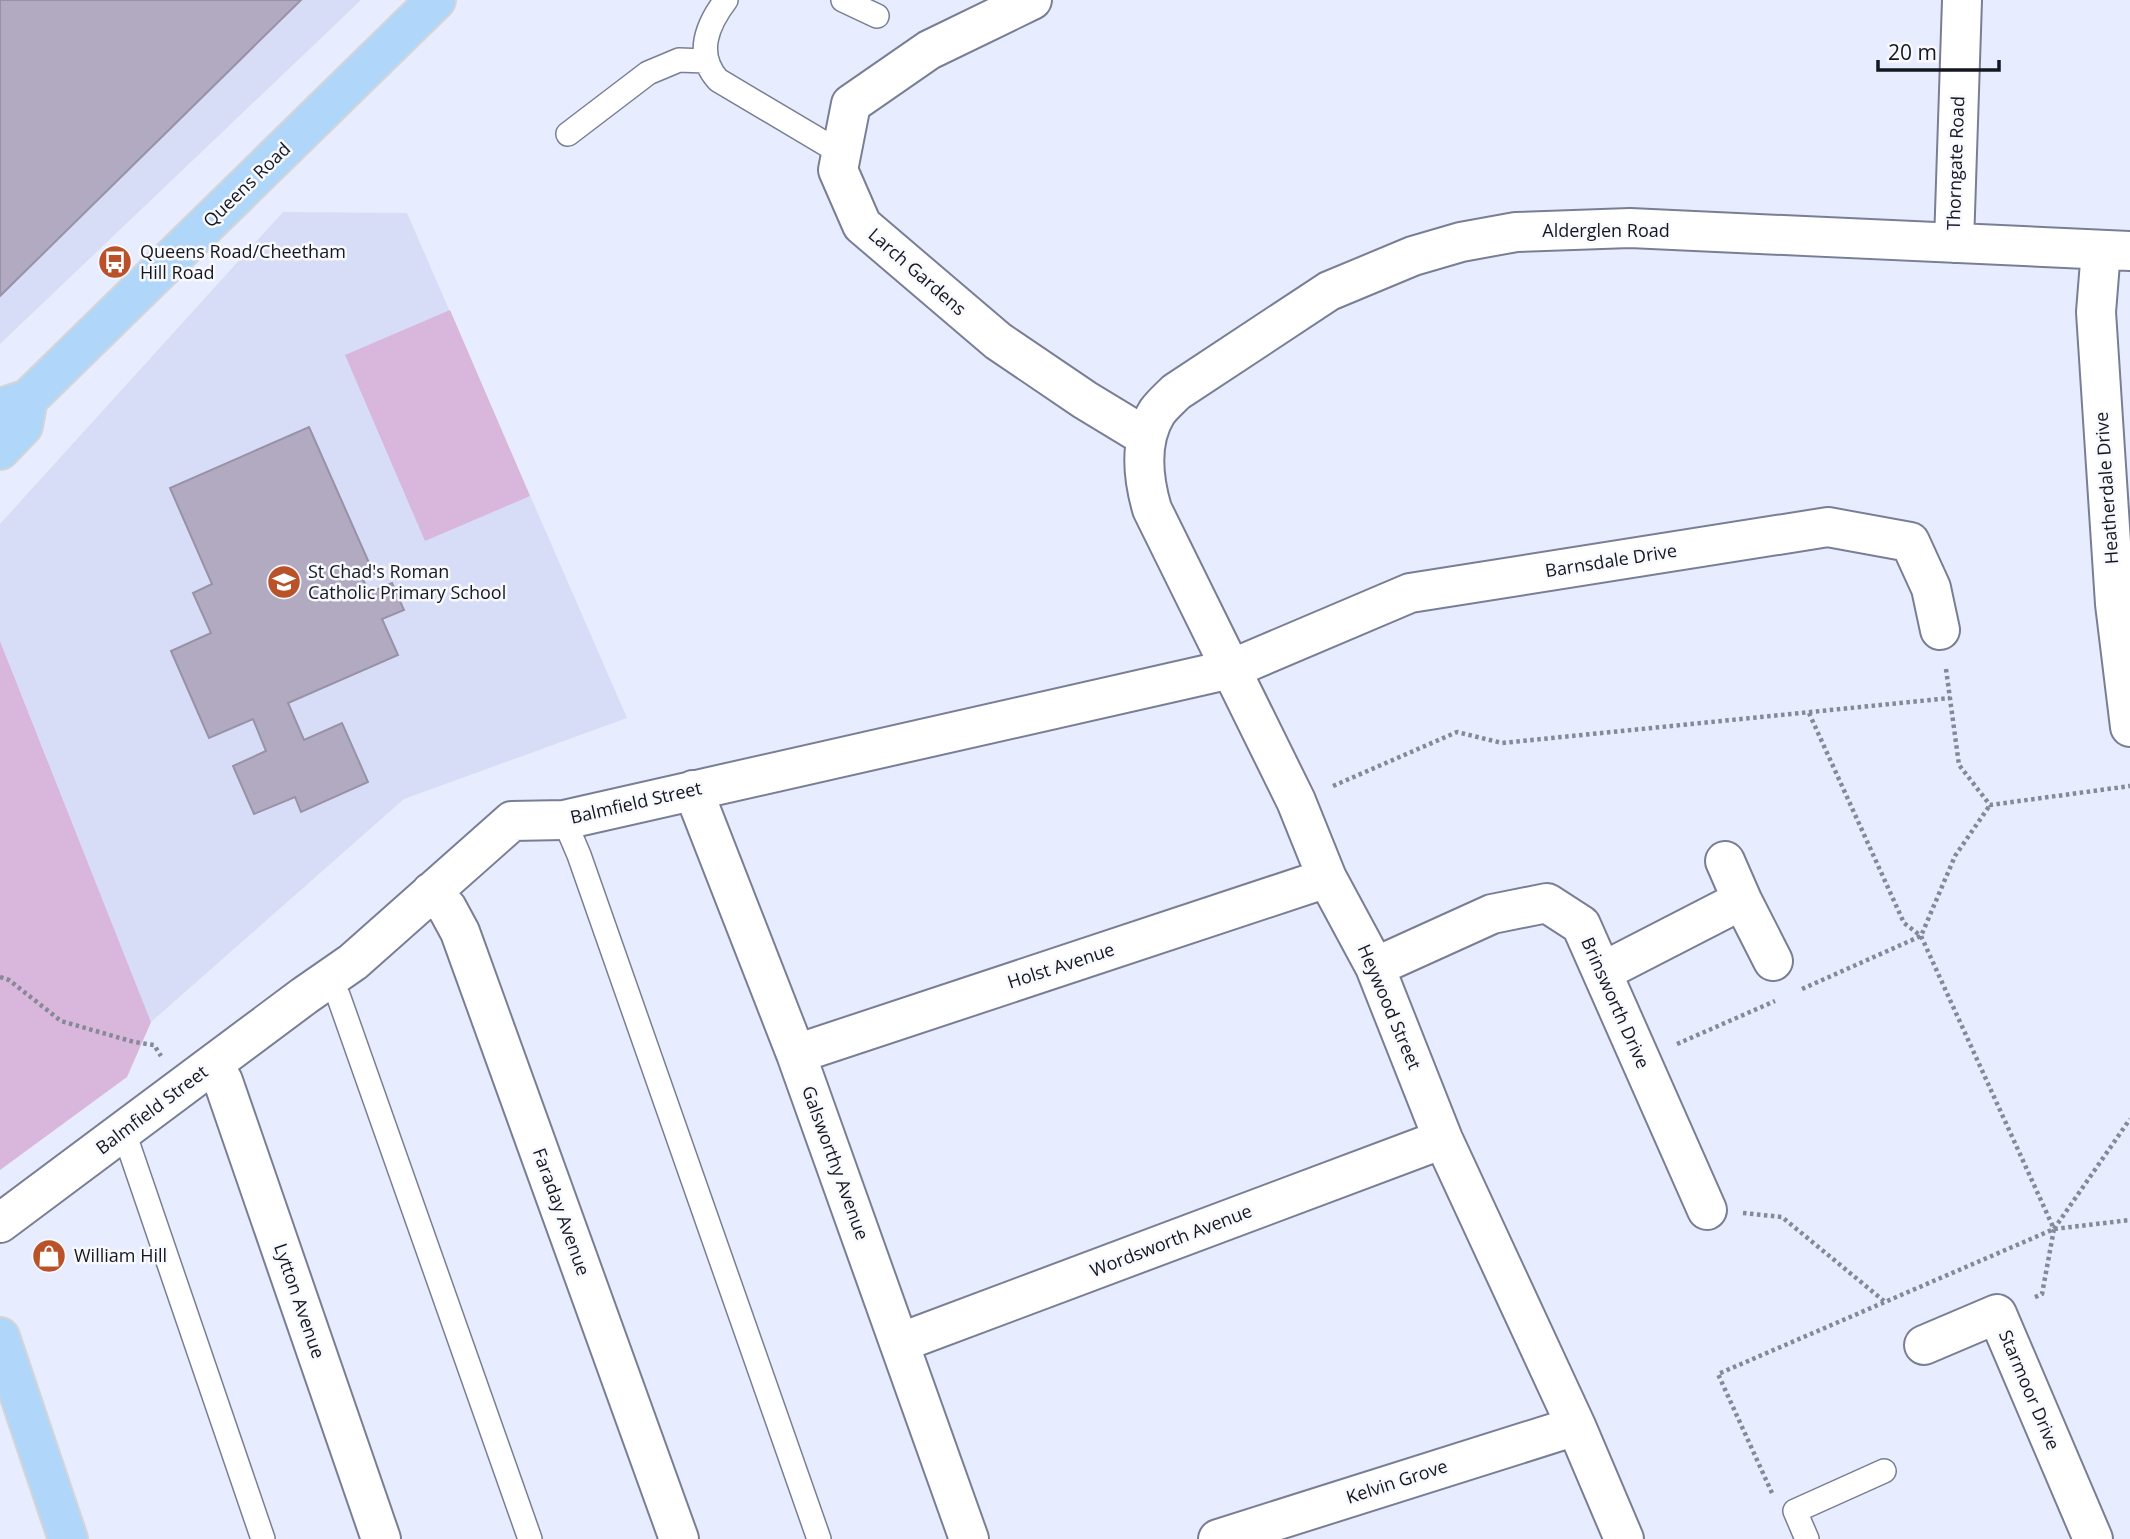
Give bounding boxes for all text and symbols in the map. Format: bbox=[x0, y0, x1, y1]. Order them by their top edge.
scale bar bbox=[1878, 28, 1999, 72]
text: 20 m bbox=[1888, 38, 1937, 66]
street label: Thorngate Road bbox=[1941, 96, 1969, 230]
street label: Queens Road bbox=[198, 137, 295, 232]
street label: Alderglen Road bbox=[1542, 218, 1670, 242]
street label: Larch Gardens bbox=[864, 222, 972, 320]
place label: Queens Road/Cheetham Hill Road bbox=[140, 239, 346, 284]
bus stop icon: Queens Road/Cheetham Hill Road bbox=[96, 243, 134, 281]
street label: Heatherdale Drive bbox=[2089, 411, 2123, 565]
street label: Barnsdale Drive bbox=[1543, 538, 1678, 582]
place label: St Chad's Roman Catholic Primary School bbox=[308, 559, 506, 604]
school or university icon: St Chad's Roman Catholic Primary School bbox=[265, 563, 303, 601]
street label: Balmfield Street bbox=[568, 775, 704, 829]
street label: Brinsworth Drive bbox=[1576, 933, 1656, 1072]
street label: Holst Avenue bbox=[1004, 936, 1117, 994]
street label: Heywood Street bbox=[1353, 940, 1427, 1073]
street label: Balmfield Street bbox=[91, 1059, 212, 1159]
street label: Galsworthy Avenue bbox=[797, 1082, 875, 1243]
street label: Faraday Avenue bbox=[528, 1145, 596, 1279]
street label: Wordsworth Avenue bbox=[1086, 1198, 1255, 1282]
shop icon: William Hill bbox=[30, 1237, 68, 1275]
street label: Lytton Avenue bbox=[269, 1240, 331, 1362]
place label: William Hill bbox=[74, 1243, 167, 1267]
street label: Starmoor Drive bbox=[1994, 1326, 2066, 1453]
street label: Kelvin Grove bbox=[1343, 1453, 1450, 1509]

